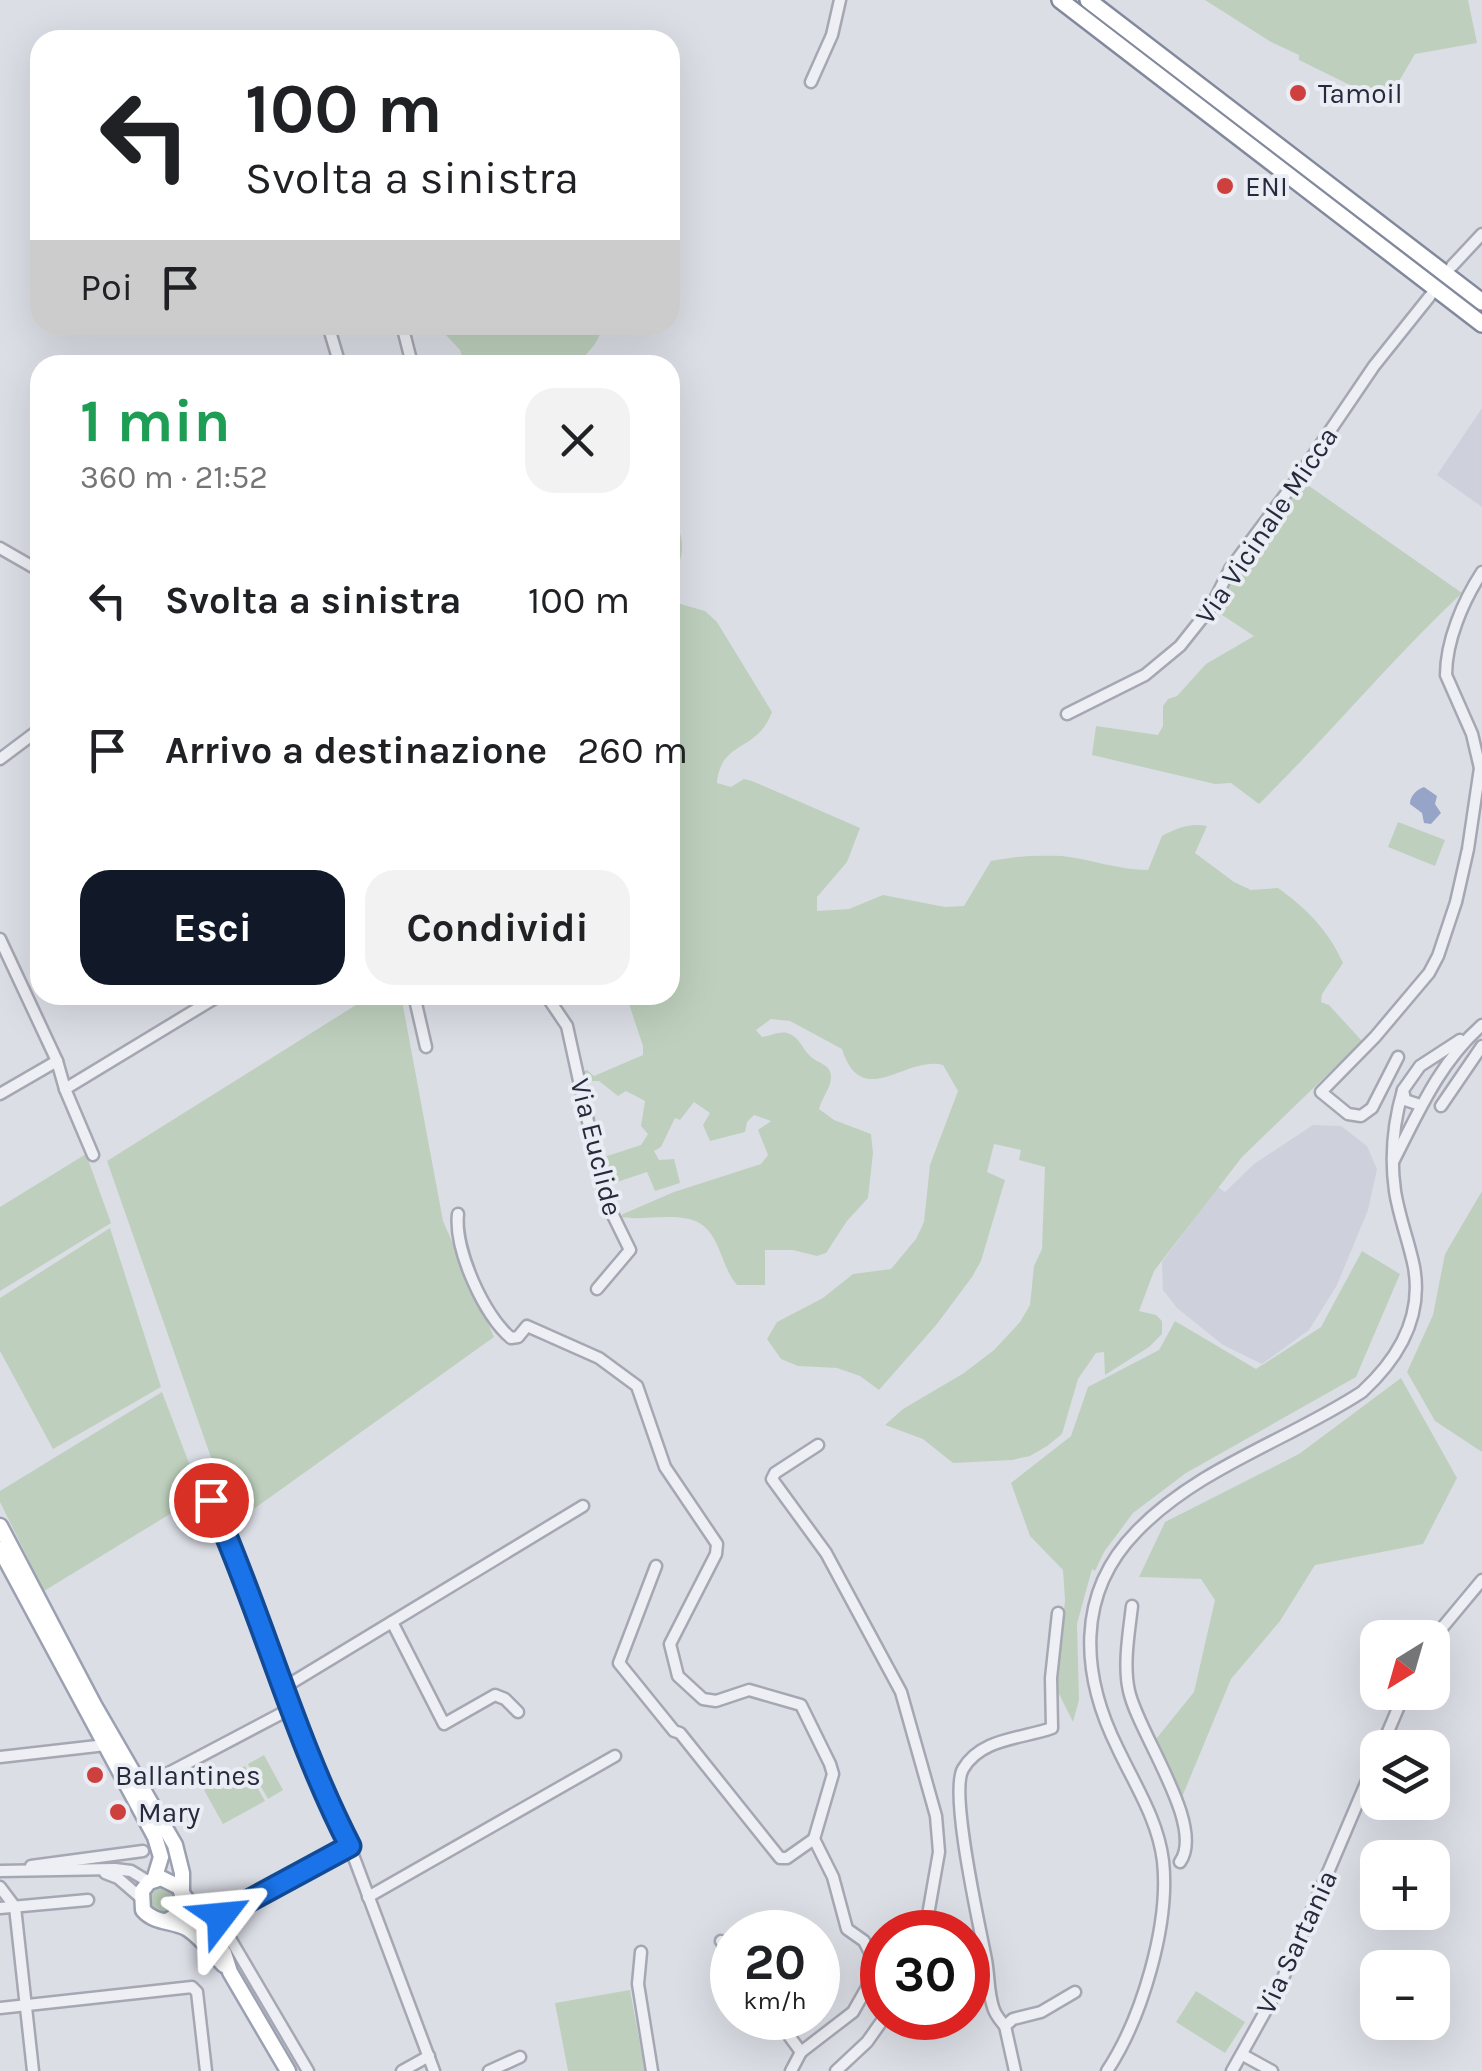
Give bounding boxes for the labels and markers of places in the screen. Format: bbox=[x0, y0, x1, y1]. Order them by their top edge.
place label: Tamoil bbox=[1318, 77, 1403, 110]
marker: Tamoil bbox=[1287, 82, 1309, 104]
place label: ENI bbox=[1245, 170, 1288, 203]
marker: ENI bbox=[1214, 175, 1236, 197]
pin bbox=[169, 1458, 254, 1543]
place label: Ballantines bbox=[115, 1759, 261, 1792]
marker: Ballantines bbox=[84, 1764, 106, 1786]
place label: Mary bbox=[138, 1796, 200, 1829]
marker: Mary bbox=[107, 1801, 129, 1823]

